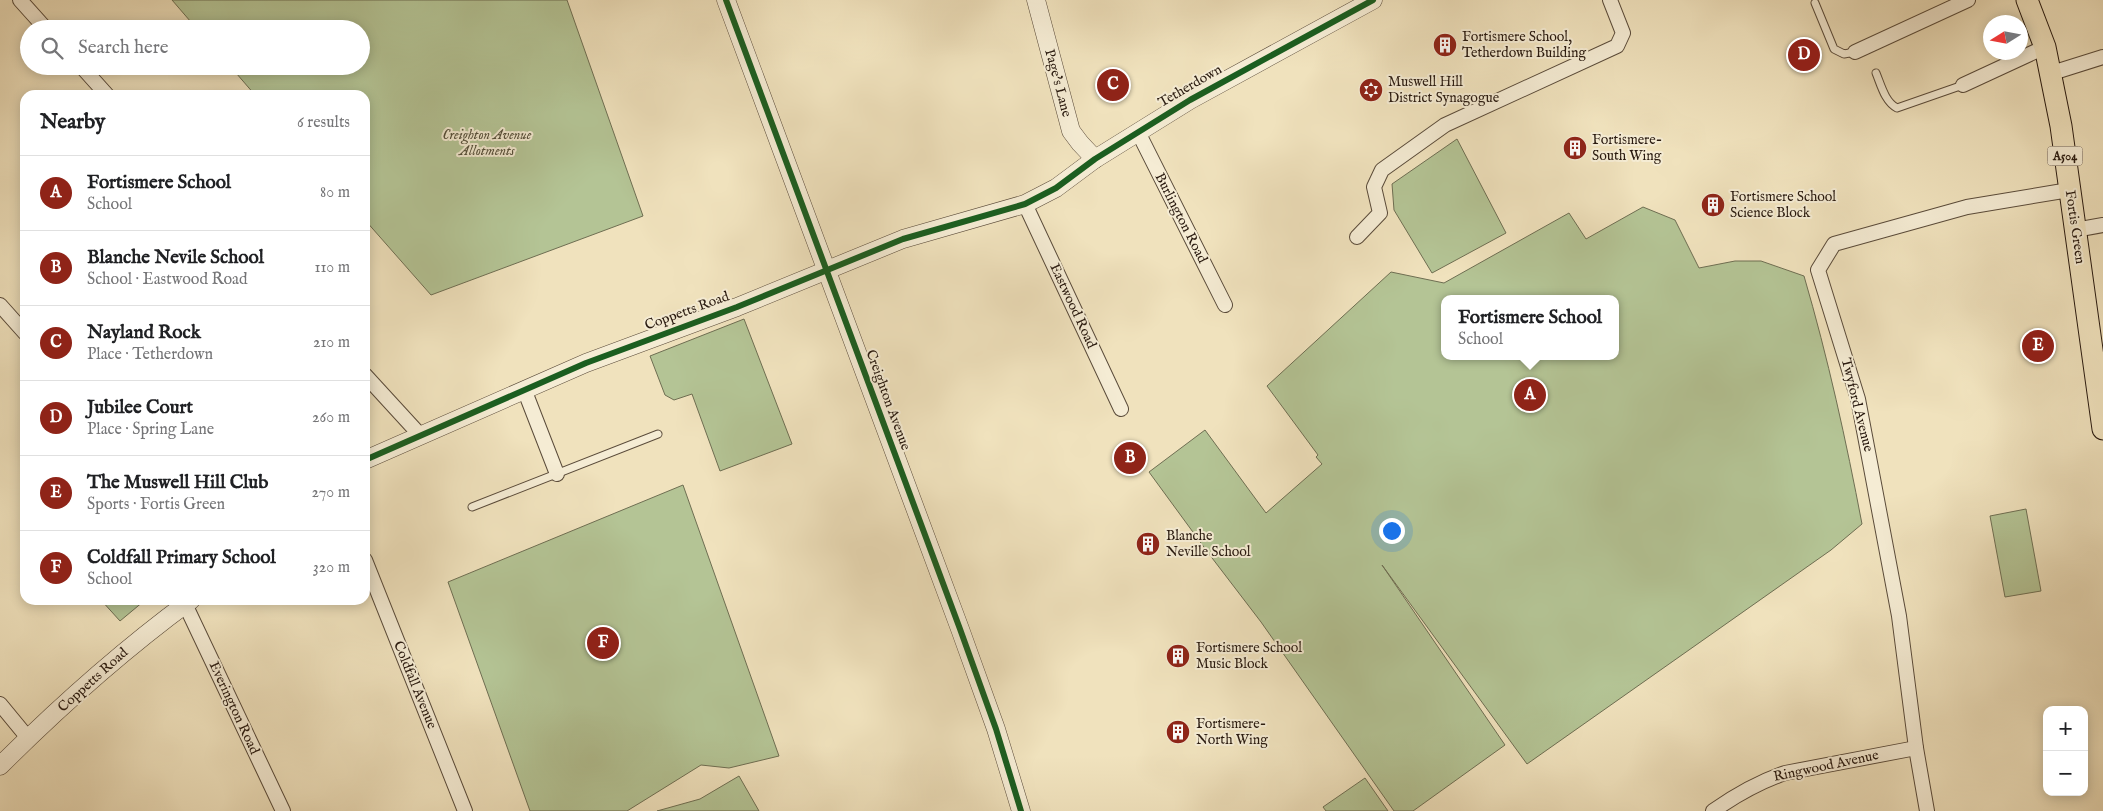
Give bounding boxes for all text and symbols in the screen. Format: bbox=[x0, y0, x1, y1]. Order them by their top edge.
north arrow bbox=[1983, 15, 2028, 60]
search box bbox=[20, 20, 370, 75]
place label: Fortismere School, Tetherdown Building bbox=[1462, 28, 1586, 62]
building icon: Fortismere School, Tetherdown Building bbox=[1432, 32, 1458, 58]
icon: search bbox=[38, 34, 66, 62]
text: Search here bbox=[78, 36, 169, 60]
pin: D bbox=[1788, 36, 1820, 74]
street label: Page's Lane bbox=[1040, 47, 1076, 120]
street label: Tetherdown bbox=[1155, 60, 1226, 111]
pin: C bbox=[1097, 66, 1129, 104]
place label: Muswell Hill District Synagogue bbox=[1388, 73, 1500, 107]
synagogue icon: Muswell Hill District Synagogue bbox=[1358, 77, 1384, 103]
text: Nearby bbox=[40, 109, 105, 136]
text: 6 results bbox=[297, 113, 350, 133]
park label: Creighton Avenue Allotments bbox=[443, 126, 532, 160]
place label: Fortismere- South Wing bbox=[1592, 131, 1662, 165]
building icon: Fortismere- South Wing bbox=[1562, 135, 1588, 161]
road number: A504 bbox=[2048, 146, 2082, 166]
street label: Burlington Road bbox=[1151, 170, 1212, 267]
text: Fortismere School bbox=[87, 171, 231, 195]
text: A bbox=[51, 183, 61, 203]
text: 80 m bbox=[320, 183, 350, 203]
place label: Fortismere School Science Block bbox=[1730, 188, 1836, 222]
street label: Fortis Green bbox=[2061, 189, 2089, 266]
building icon: Fortismere School Science Block bbox=[1700, 192, 1726, 218]
text: School bbox=[87, 195, 132, 215]
text: Blanche Nevile School bbox=[87, 246, 264, 270]
text: B bbox=[51, 258, 61, 278]
text: 110 m bbox=[314, 258, 350, 278]
street label: Eastwood Road bbox=[1045, 261, 1101, 352]
text: School · Eastwood Road bbox=[87, 270, 248, 290]
street label: Coppetts Road bbox=[642, 287, 732, 335]
popup bbox=[1441, 295, 1619, 360]
text: Fortismere School bbox=[1458, 306, 1602, 330]
text: Nayland Rock bbox=[87, 321, 201, 345]
pin: E bbox=[2022, 327, 2054, 365]
text: School bbox=[1458, 330, 1503, 350]
text: C bbox=[50, 333, 62, 353]
text: 210 m bbox=[313, 333, 350, 353]
text: Place · Tetherdown bbox=[87, 345, 213, 365]
street label: Creighton Avenue bbox=[861, 347, 915, 453]
street label: Twyford Avenue bbox=[1837, 356, 1877, 454]
pin: A bbox=[1514, 376, 1546, 414]
text: Jubilee Court bbox=[87, 396, 193, 420]
text: D bbox=[50, 408, 62, 428]
text: 260 m bbox=[312, 408, 350, 428]
text: Place · Spring Lane bbox=[87, 420, 214, 440]
pin: B bbox=[1114, 439, 1146, 477]
text: The Muswell Hill Club bbox=[87, 471, 268, 495]
text: E bbox=[50, 483, 62, 503]
text: 270 m bbox=[311, 483, 350, 503]
text: Sports · Fortis Green bbox=[87, 495, 225, 515]
your location bbox=[1379, 518, 1405, 544]
place label: Blanche Neville School bbox=[1166, 527, 1251, 561]
building icon: Blanche Neville School bbox=[1135, 531, 1161, 557]
text: Coldfall Primary School bbox=[87, 546, 276, 570]
text: F bbox=[51, 558, 61, 578]
text: 320 m bbox=[313, 558, 350, 578]
text: School bbox=[87, 570, 132, 590]
pin: F bbox=[587, 624, 619, 662]
street label: Coldfall Avenue bbox=[389, 638, 441, 732]
place label: Fortismere School Music Block bbox=[1196, 639, 1302, 673]
street label: Coppetts Road bbox=[54, 643, 132, 716]
building icon: Fortismere School Music Block bbox=[1165, 643, 1191, 669]
street label: Everington Road bbox=[205, 659, 264, 758]
map controls bbox=[2043, 706, 2088, 796]
button: + bbox=[2043, 706, 2088, 751]
place label: Fortismere- North Wing bbox=[1196, 715, 1268, 749]
building icon: Fortismere- North Wing bbox=[1165, 719, 1191, 745]
street label: Ringwood Avenue bbox=[1772, 746, 1881, 786]
button: − bbox=[2043, 751, 2088, 796]

